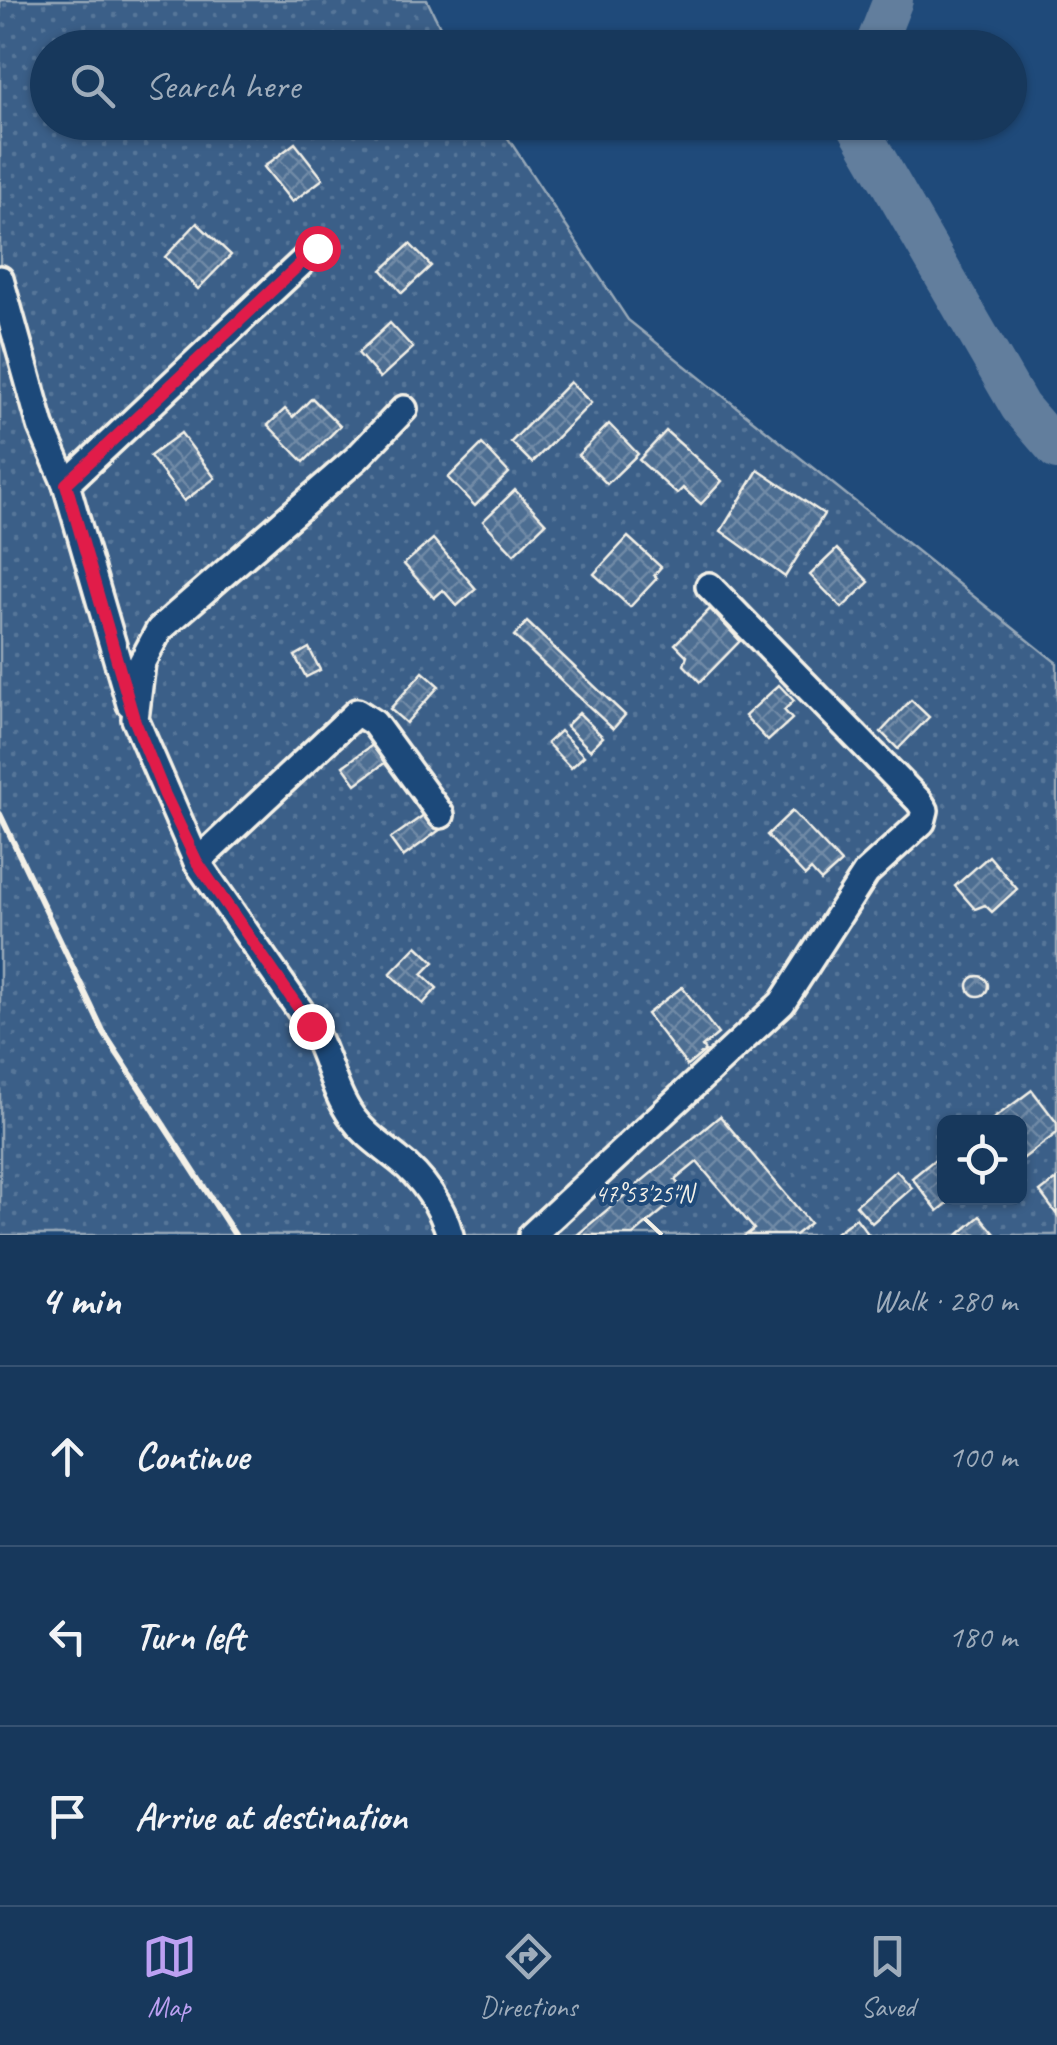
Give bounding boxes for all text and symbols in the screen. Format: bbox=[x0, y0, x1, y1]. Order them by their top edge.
search box bbox=[30, 30, 1027, 140]
icon: search bbox=[65, 58, 120, 113]
text: Search here bbox=[145, 62, 300, 109]
route start bbox=[295, 226, 341, 272]
route end bbox=[289, 1004, 335, 1050]
map controls bbox=[937, 1115, 1027, 1205]
button: locate bbox=[937, 1115, 1027, 1205]
text: 47°53'25"N bbox=[595, 1178, 697, 1210]
text: 4 min bbox=[40, 1274, 120, 1327]
text: Walk · 280 m bbox=[873, 1280, 1017, 1321]
icon: ahead bbox=[40, 1429, 95, 1484]
text: Continue bbox=[135, 1433, 249, 1480]
text: 100 m bbox=[948, 1436, 1017, 1477]
icon: left bbox=[40, 1609, 95, 1664]
text: Turn left bbox=[135, 1613, 245, 1660]
text: 180 m bbox=[948, 1616, 1017, 1657]
icon: arrive bbox=[40, 1789, 95, 1844]
text: Arrive at destination bbox=[135, 1793, 407, 1840]
tab: Map bbox=[142, 1929, 197, 2024]
tab: Directions bbox=[480, 1929, 577, 2024]
tab: Saved bbox=[860, 1929, 915, 2024]

